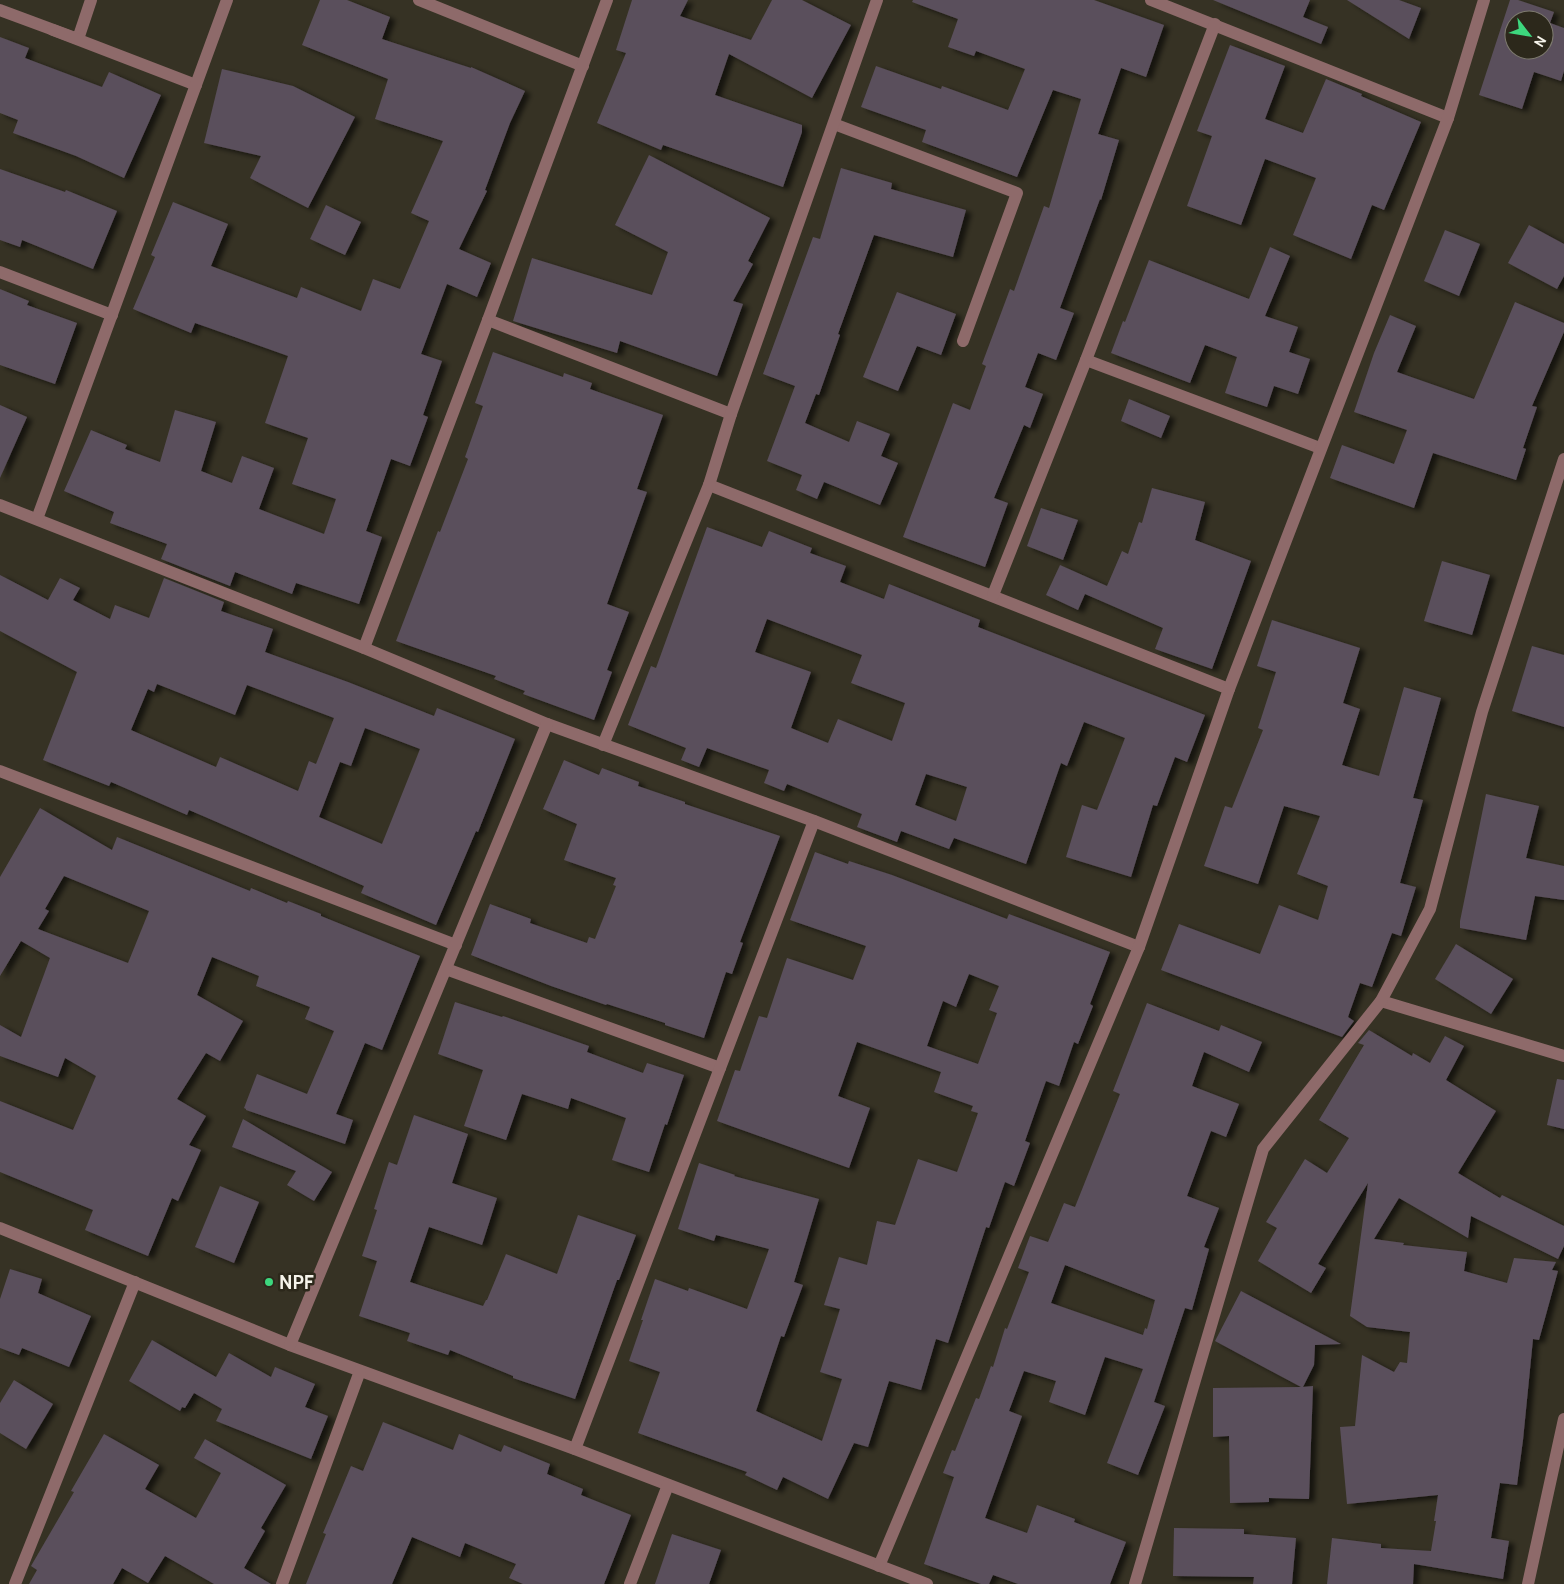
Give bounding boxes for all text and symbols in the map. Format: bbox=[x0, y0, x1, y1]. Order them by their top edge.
north arrow bbox=[1504, 10, 1554, 60]
text: N bbox=[1530, 33, 1550, 51]
place label: NPF bbox=[279, 1271, 314, 1294]
marker: NPF bbox=[263, 1276, 275, 1288]

